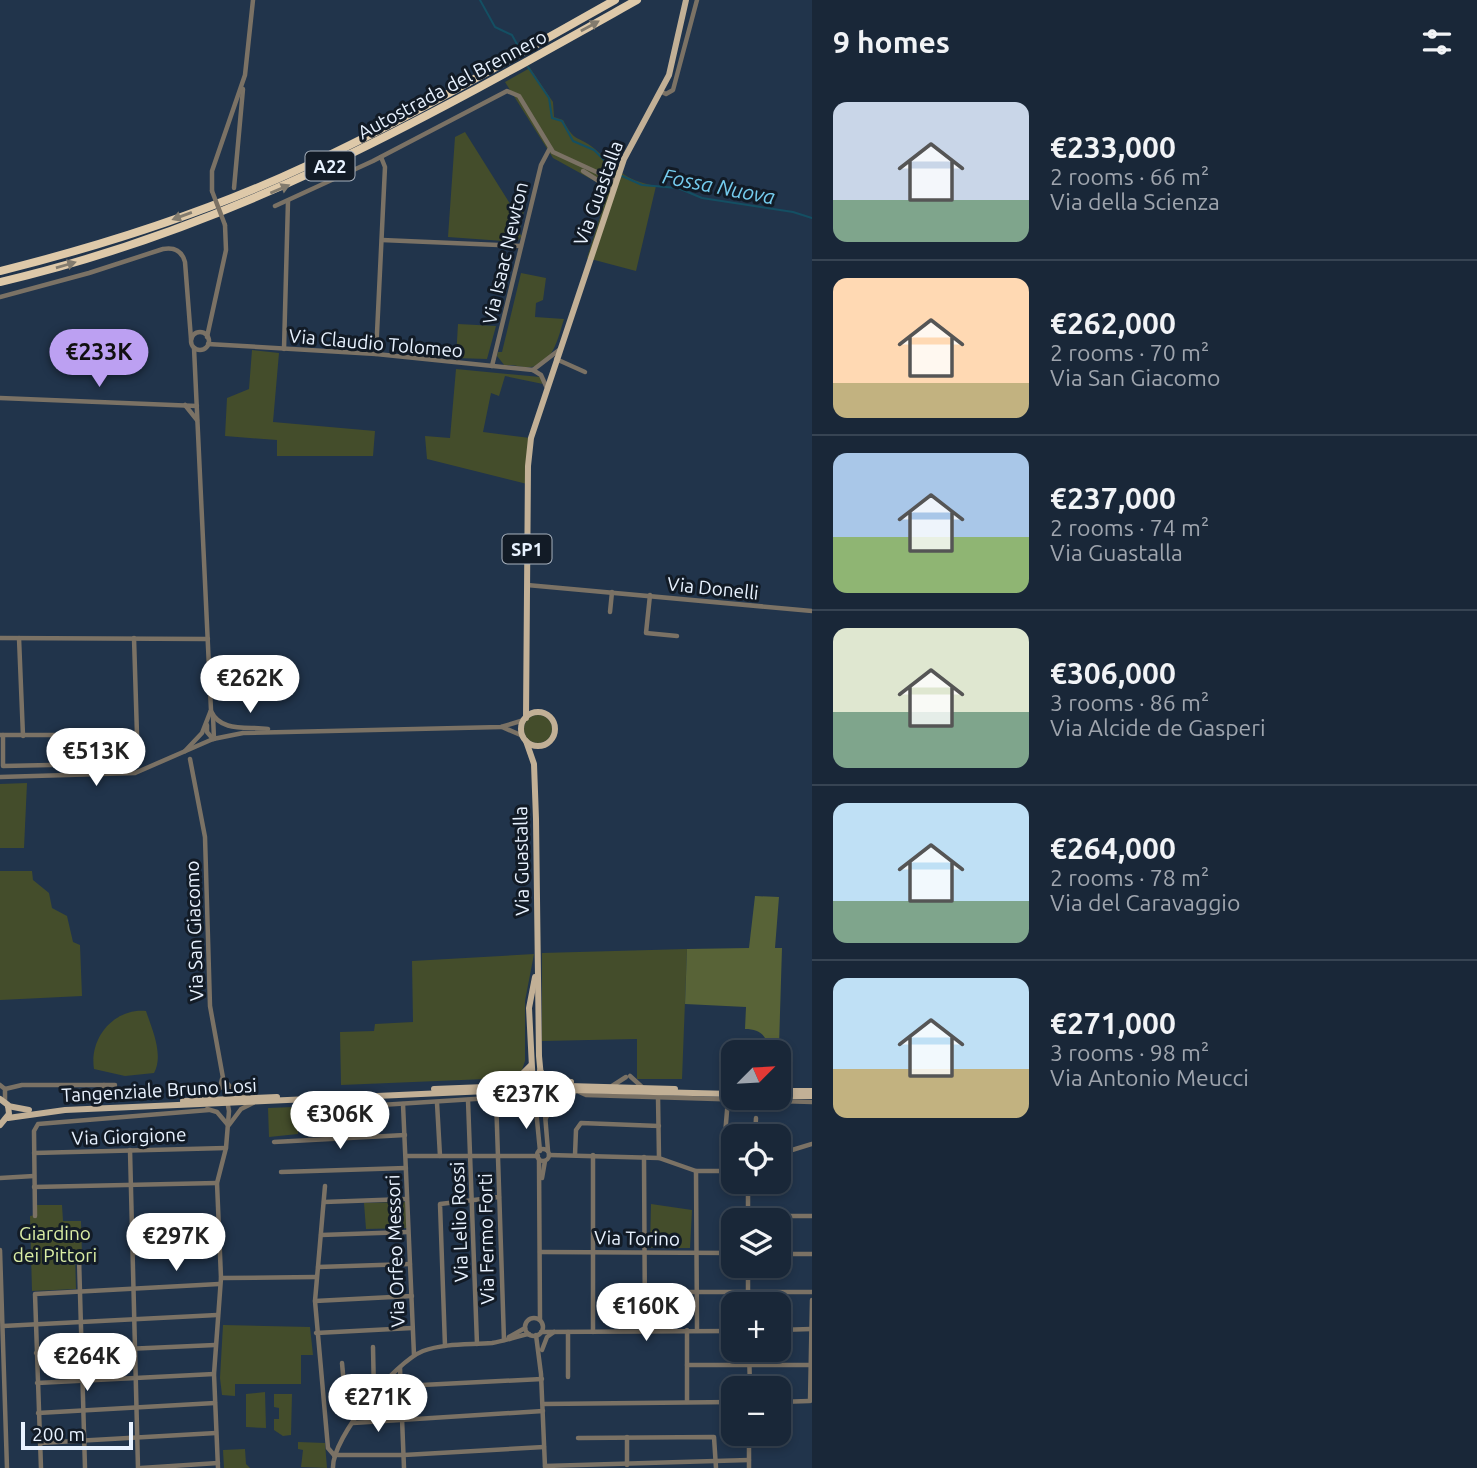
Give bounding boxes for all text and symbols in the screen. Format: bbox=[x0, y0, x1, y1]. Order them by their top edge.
one-way arrow bbox=[580, 20, 600, 32]
icon: filters bbox=[1418, 23, 1456, 61]
street label: Autostrada del Brennero bbox=[354, 25, 550, 143]
text: 9 homes bbox=[833, 25, 950, 59]
icon: home bbox=[889, 130, 973, 214]
text: €233,000 bbox=[1050, 130, 1176, 164]
street label: Via Guastalla bbox=[569, 138, 627, 248]
road number: A22 bbox=[306, 152, 354, 181]
water label: Fossa Nuova bbox=[661, 163, 777, 209]
text: 2 rooms · 66 m² bbox=[1050, 164, 1209, 189]
street label: Via Isaac Newton bbox=[478, 180, 532, 326]
one-way arrow bbox=[270, 183, 290, 195]
text: Via della Scienza bbox=[1050, 189, 1220, 214]
one-way arrow bbox=[172, 211, 193, 222]
one-way arrow bbox=[55, 259, 77, 270]
icon: home bbox=[889, 306, 973, 390]
text: €262,000 bbox=[1050, 306, 1176, 340]
street label: Via Claudio Tolomeo bbox=[288, 324, 464, 362]
pin: €233K bbox=[50, 330, 148, 389]
text: €233K bbox=[65, 339, 133, 364]
text: 2 rooms · 70 m² bbox=[1050, 340, 1209, 365]
text: Via San Giacomo bbox=[1050, 365, 1220, 390]
icon: home bbox=[889, 481, 973, 565]
text: €237,000 bbox=[1050, 481, 1176, 515]
text: 2 rooms · 74 m² bbox=[1050, 515, 1209, 540]
road number: SP1 bbox=[503, 534, 552, 564]
text: Via Guastalla bbox=[1050, 540, 1183, 565]
street label: Via Donelli bbox=[666, 572, 760, 604]
pin: €262K bbox=[201, 656, 299, 715]
icon: home bbox=[889, 656, 973, 740]
text: €306,000 bbox=[1050, 656, 1176, 690]
text: €262K bbox=[216, 665, 284, 690]
text: 3 rooms · 86 m² bbox=[1050, 690, 1209, 715]
text: Via Alcide de Gasperi bbox=[1050, 715, 1266, 740]
pin: €513K bbox=[47, 728, 145, 788]
text: €513K bbox=[62, 738, 130, 763]
street label: Via Guastalla bbox=[509, 806, 533, 916]
icon: home bbox=[889, 831, 973, 915]
text: €264,000 bbox=[1050, 831, 1176, 865]
street label: Via San Giacomo bbox=[181, 860, 207, 1002]
text: 2 rooms · 78 m² bbox=[1050, 865, 1209, 890]
text: Via del Caravaggio bbox=[1050, 890, 1240, 915]
icon: home bbox=[889, 1006, 973, 1090]
text: €271,000 bbox=[1050, 1006, 1176, 1040]
north arrow bbox=[721, 1040, 791, 1110]
map controls bbox=[721, 1040, 791, 1446]
text: 3 rooms · 98 m² bbox=[1050, 1040, 1209, 1065]
text: Via Antonio Meucci bbox=[1050, 1065, 1249, 1090]
pin: €237K bbox=[477, 1072, 575, 1131]
street label: Tangenziale Bruno Losi bbox=[61, 1074, 257, 1106]
text: €237K bbox=[492, 1081, 560, 1106]
pin: €306K bbox=[291, 1092, 389, 1151]
text: €306K bbox=[306, 1101, 374, 1126]
street label: Via Giorgione bbox=[71, 1123, 187, 1149]
button: locate bbox=[721, 1124, 791, 1194]
street label: Via Lelio Rossi bbox=[446, 1161, 472, 1283]
street label: Via Fermo Forti bbox=[474, 1173, 498, 1305]
street label: Via Orfeo Messori bbox=[381, 1174, 409, 1328]
button: layers bbox=[721, 1208, 791, 1278]
pin: €297K bbox=[127, 1214, 225, 1273]
park label: Giardino dei Pittori bbox=[13, 1222, 97, 1266]
text: €297K bbox=[142, 1223, 210, 1248]
street label: Via Torino bbox=[594, 1226, 680, 1250]
pin: €160K bbox=[597, 1284, 695, 1343]
button: + bbox=[721, 1292, 791, 1362]
text: €160K bbox=[612, 1293, 680, 1318]
pin: €264K bbox=[38, 1334, 136, 1393]
text: €264K bbox=[53, 1343, 121, 1368]
pin: €271K bbox=[329, 1374, 427, 1434]
button: − bbox=[721, 1376, 791, 1446]
text: €271K bbox=[344, 1384, 412, 1409]
scale bar bbox=[21, 1419, 133, 1451]
text: 200 m bbox=[32, 1423, 85, 1445]

